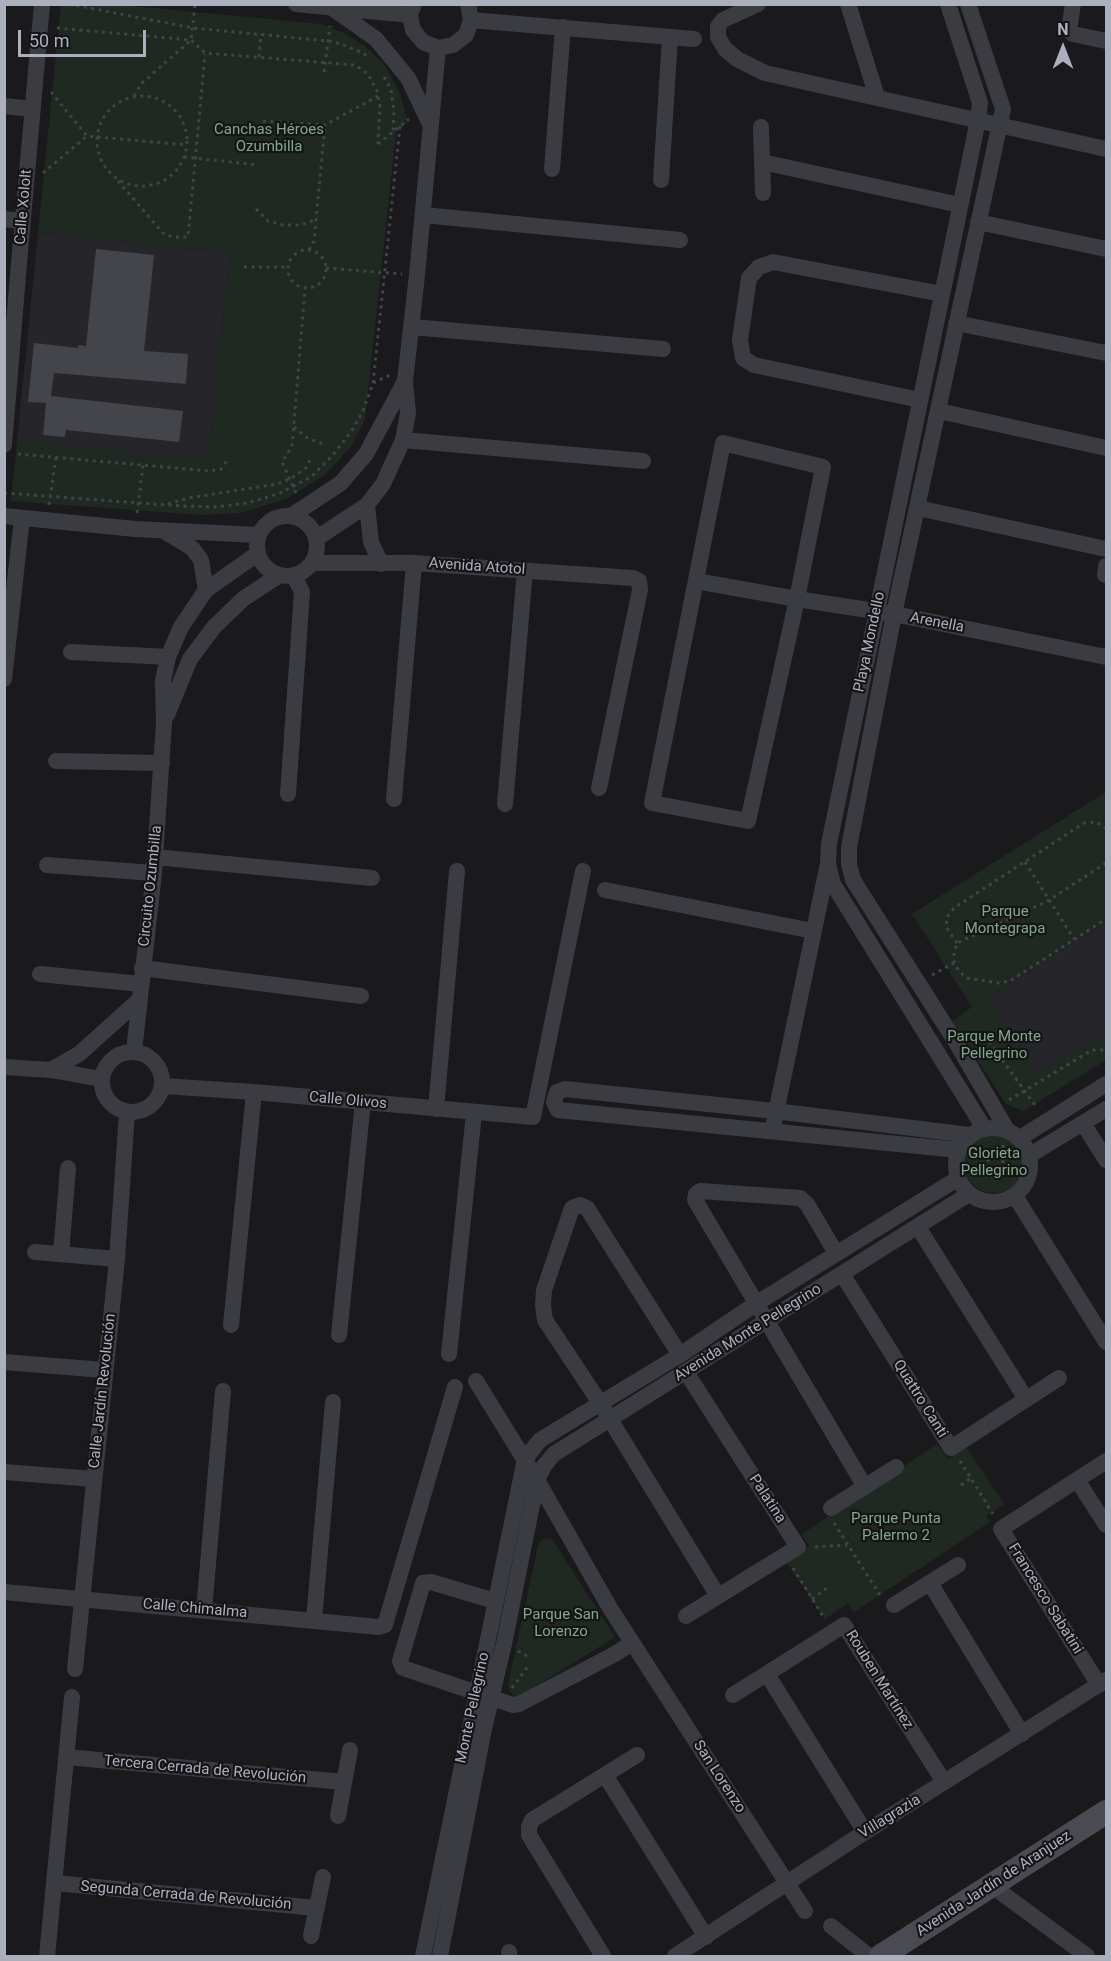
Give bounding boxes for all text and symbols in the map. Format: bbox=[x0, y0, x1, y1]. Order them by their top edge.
scale bar bbox=[21, 18, 148, 56]
north arrow bbox=[1033, 18, 1093, 78]
text: N bbox=[1057, 20, 1069, 39]
text: 50 m bbox=[29, 30, 69, 51]
park label: Canchas Héroes Ozumbilla bbox=[214, 121, 324, 156]
street label: Calle Xololt bbox=[12, 169, 36, 245]
street label: Avenida Atotol bbox=[428, 555, 526, 579]
street label: Playa Mondello bbox=[851, 590, 889, 694]
street label: Arenella bbox=[909, 609, 965, 637]
street label: Circuito Ozumbilla bbox=[136, 824, 166, 948]
park label: Parque Montegrapa bbox=[965, 903, 1045, 938]
park label: Parque Monte Pellegrino bbox=[947, 1028, 1041, 1063]
street label: Calle Olivos bbox=[308, 1089, 388, 1113]
park label: Glorieta Pellegrino bbox=[961, 1145, 1027, 1180]
street label: Avenida Monte Pellegrino bbox=[671, 1280, 825, 1386]
street label: Calle Jardín Revolución bbox=[86, 1313, 120, 1469]
street label: Quattro Canti bbox=[889, 1357, 951, 1441]
street label: Palatina bbox=[745, 1471, 789, 1527]
park label: Parque Punta Palermo 2 bbox=[851, 1510, 941, 1545]
street label: Francesco Sabatini bbox=[1004, 1540, 1086, 1658]
street label: Calle Chimalma bbox=[142, 1595, 248, 1623]
park label: Parque San Lorenzo bbox=[523, 1606, 599, 1641]
street label: Rouben Martínez bbox=[841, 1627, 917, 1733]
street label: Monte Pellegrino bbox=[452, 1651, 494, 1765]
street label: San Lorenzo bbox=[689, 1737, 749, 1817]
street label: Tercera Cerrada de Revolución bbox=[103, 1752, 307, 1788]
street label: Villagrazia bbox=[856, 1791, 924, 1843]
street label: Avenida Jardín de Aranjuez bbox=[913, 1827, 1075, 1941]
street label: Segunda Cerrada de Revolución bbox=[80, 1878, 292, 1914]

